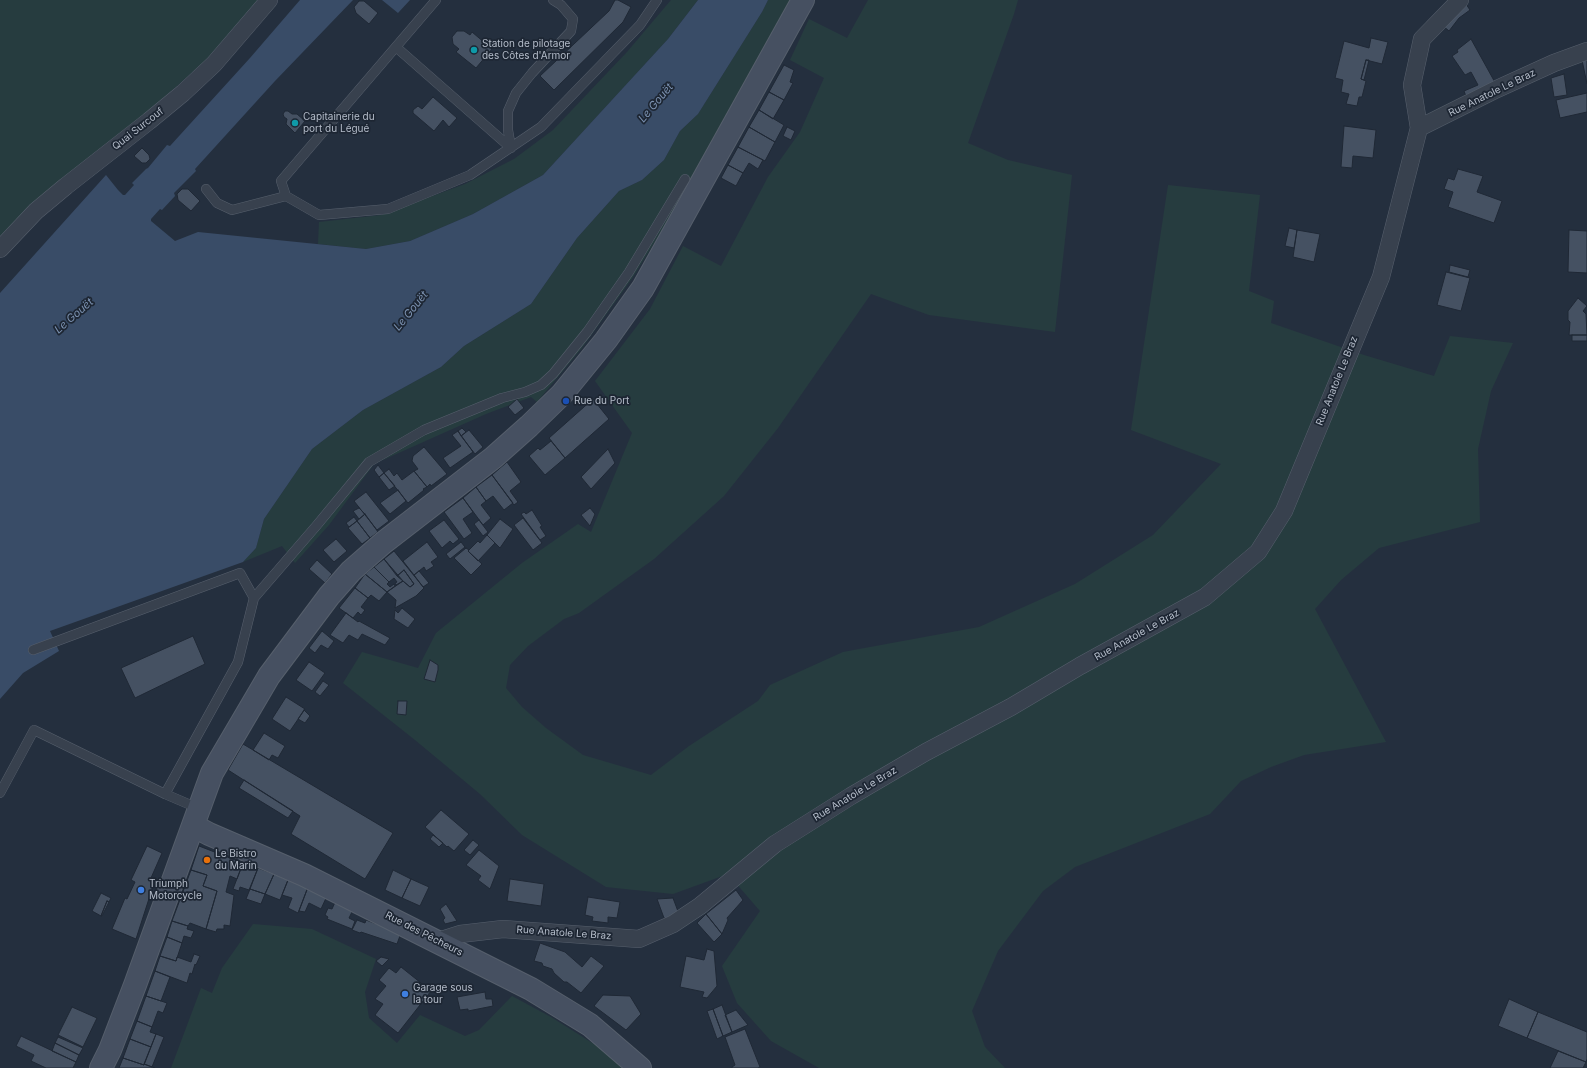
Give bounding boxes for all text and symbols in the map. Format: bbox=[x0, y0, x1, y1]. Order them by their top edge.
place label: Station de pilotage des Côtes d'Armor bbox=[482, 38, 570, 62]
marker: Station de pilotage des Côtes d'Armor bbox=[469, 45, 479, 55]
street label: Rue Anatole Le Braz bbox=[1447, 67, 1537, 119]
water label: Le Gouët bbox=[636, 81, 676, 125]
street label: Quai Surcouf bbox=[110, 105, 166, 153]
place label: Capitainerie du port du Légué bbox=[303, 111, 375, 134]
marker: Capitainerie du port du Légué bbox=[290, 118, 300, 128]
water label: Le Gouët bbox=[391, 289, 431, 333]
water label: Le Gouët bbox=[52, 296, 96, 336]
street label: Rue Anatole Le Braz bbox=[1314, 335, 1360, 427]
place label: Rue du Port bbox=[574, 395, 629, 407]
marker: Rue du Port bbox=[561, 396, 571, 406]
street label: Rue Anatole Le Braz bbox=[1092, 607, 1182, 663]
street label: Rue Anatole Le Braz bbox=[811, 764, 899, 824]
place label: Le Bistro du Marin bbox=[215, 848, 257, 872]
marker: Le Bistro du Marin bbox=[202, 855, 212, 865]
place label: Triumph Motorcycle bbox=[149, 878, 202, 902]
marker: Triumph Motorcycle bbox=[136, 885, 146, 895]
street label: Rue des Pêcheurs bbox=[383, 909, 465, 959]
street label: Rue Anatole Le Braz bbox=[516, 924, 612, 942]
place label: Garage sous la tour bbox=[413, 982, 473, 1006]
marker: Garage sous la tour bbox=[400, 989, 410, 999]

